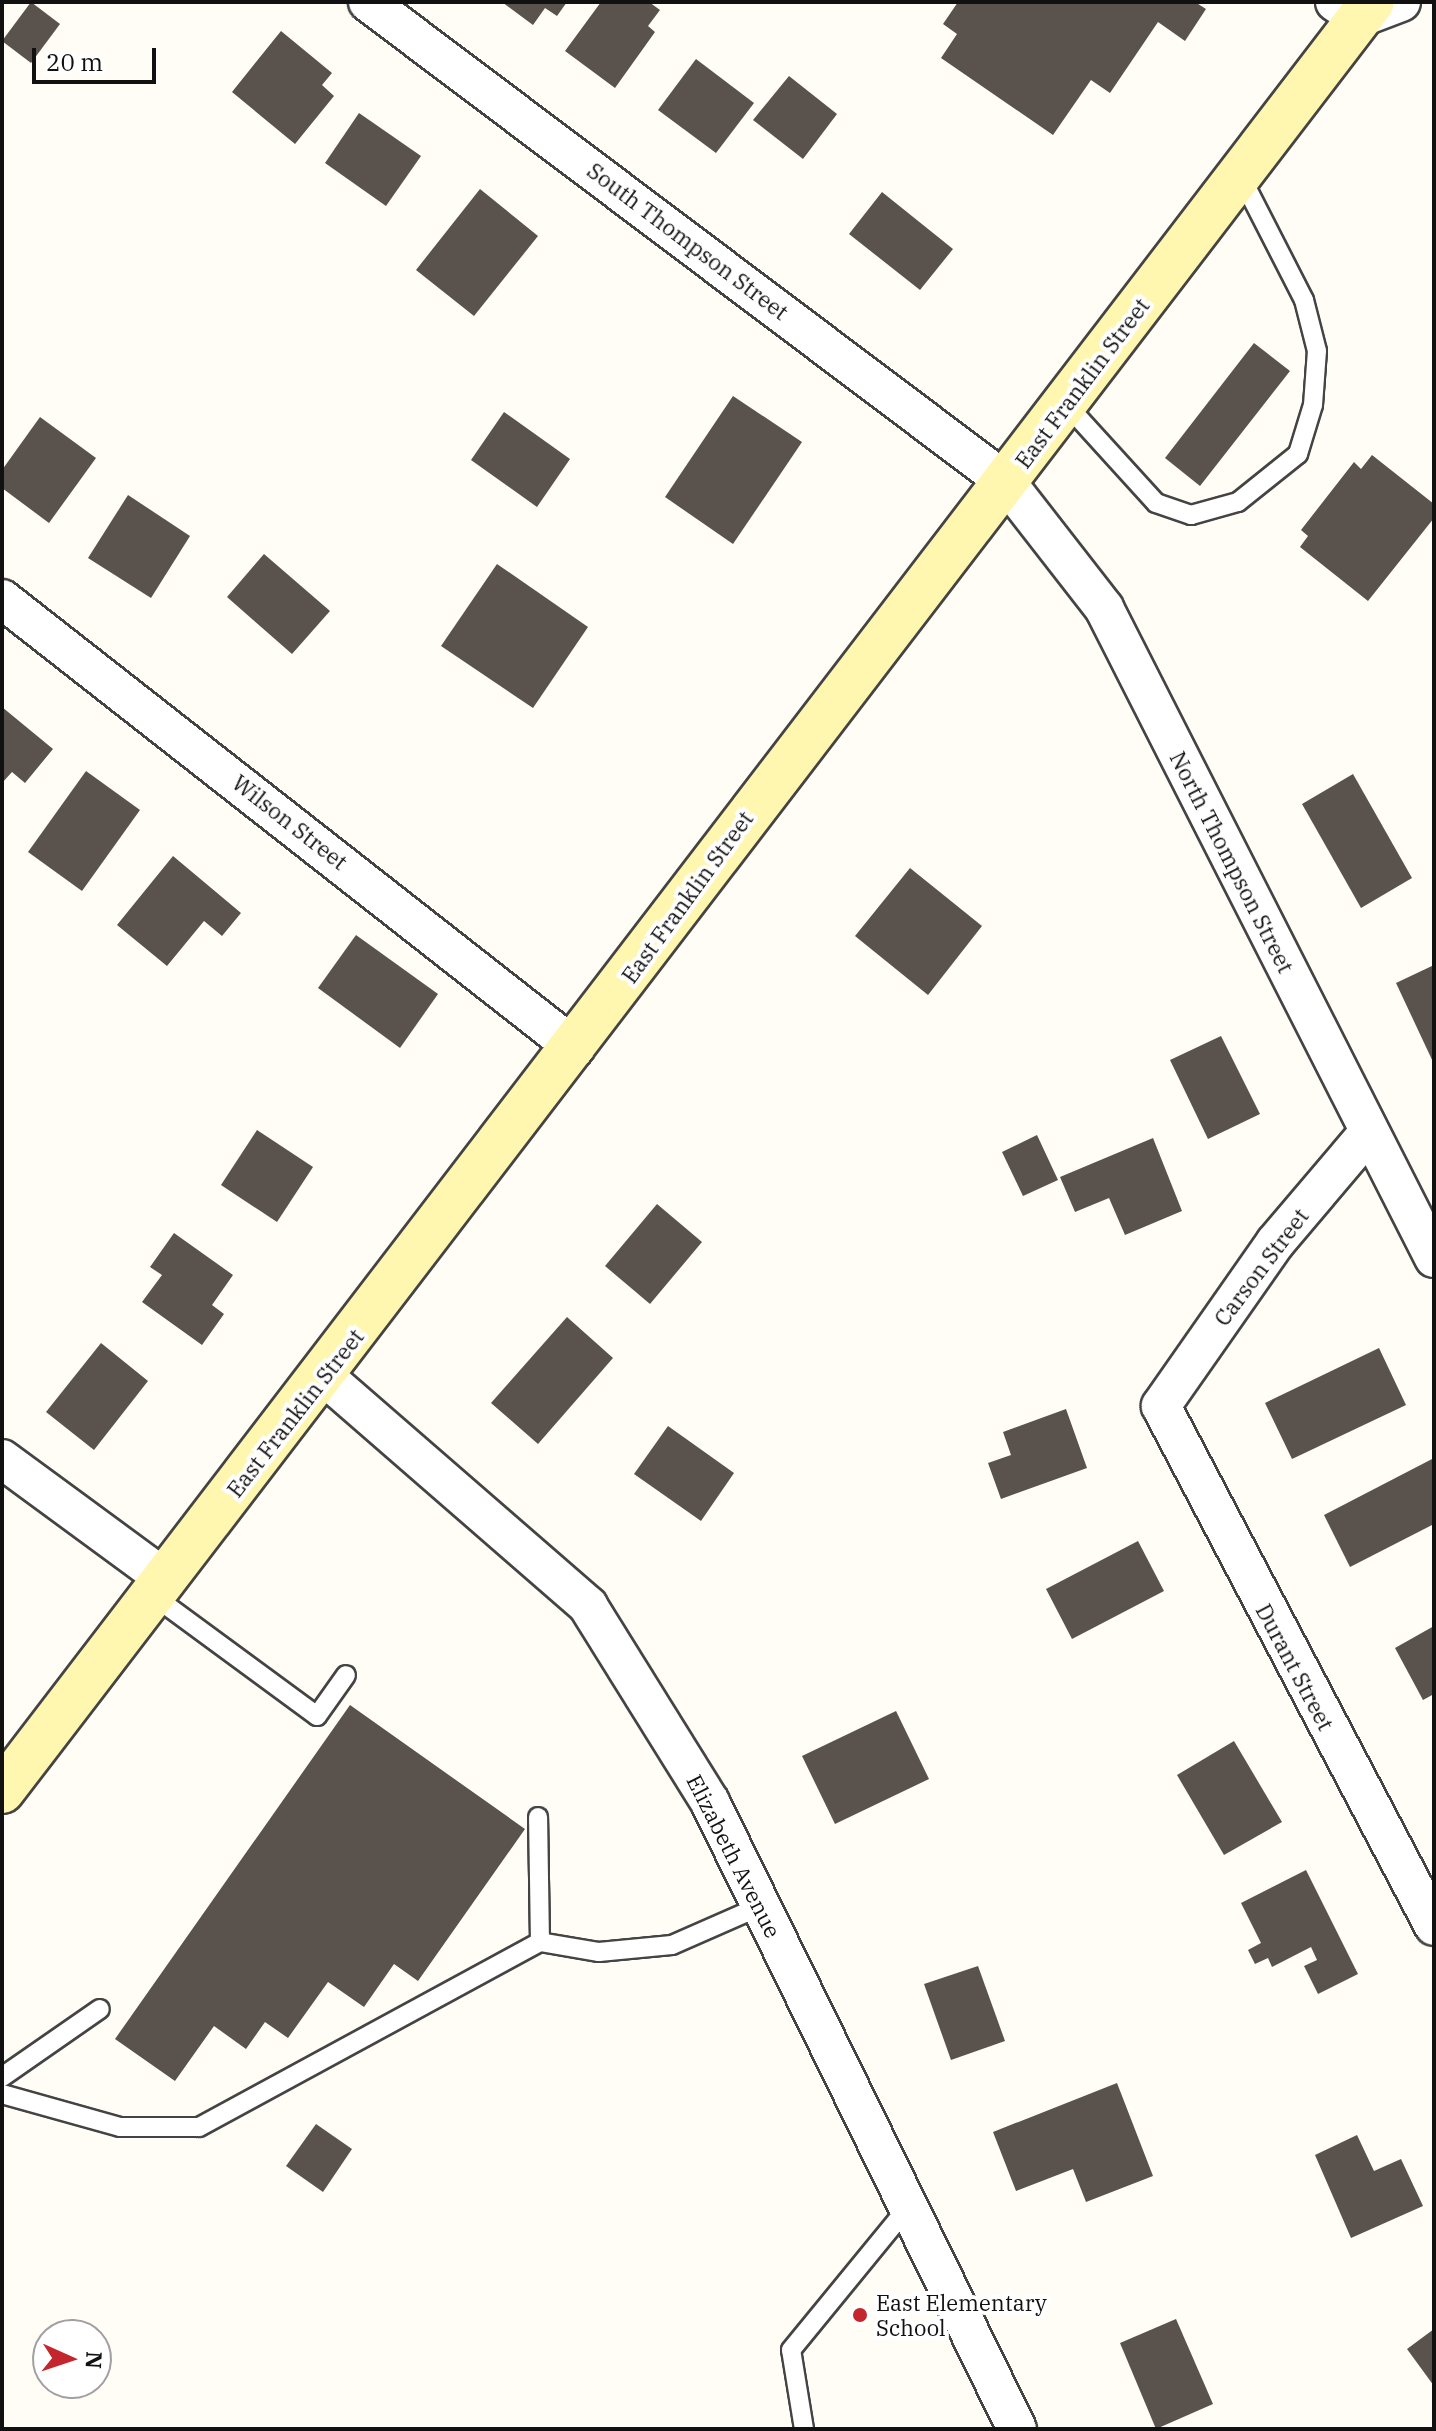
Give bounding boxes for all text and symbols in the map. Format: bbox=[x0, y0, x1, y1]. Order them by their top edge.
scale bar bbox=[36, 32, 160, 82]
text: 20 m bbox=[46, 46, 103, 78]
street label: South Thompson Street bbox=[582, 157, 794, 325]
street label: East Franklin Street bbox=[1009, 293, 1155, 473]
street label: North Thompson Street bbox=[1165, 747, 1299, 977]
street label: Wilson Street bbox=[227, 769, 353, 875]
street label: East Franklin Street bbox=[616, 806, 758, 988]
street label: Carson Street bbox=[1208, 1203, 1314, 1331]
street label: East Franklin Street bbox=[221, 1324, 369, 1502]
street label: Durant Street bbox=[1251, 1599, 1339, 1735]
street label: Elizabeth Avenue bbox=[681, 1770, 787, 1942]
place label: East Elementary School bbox=[876, 2289, 1047, 2340]
marker: East Elementary School bbox=[851, 2306, 869, 2324]
north arrow bbox=[32, 2319, 112, 2399]
text: N bbox=[80, 2351, 109, 2370]

